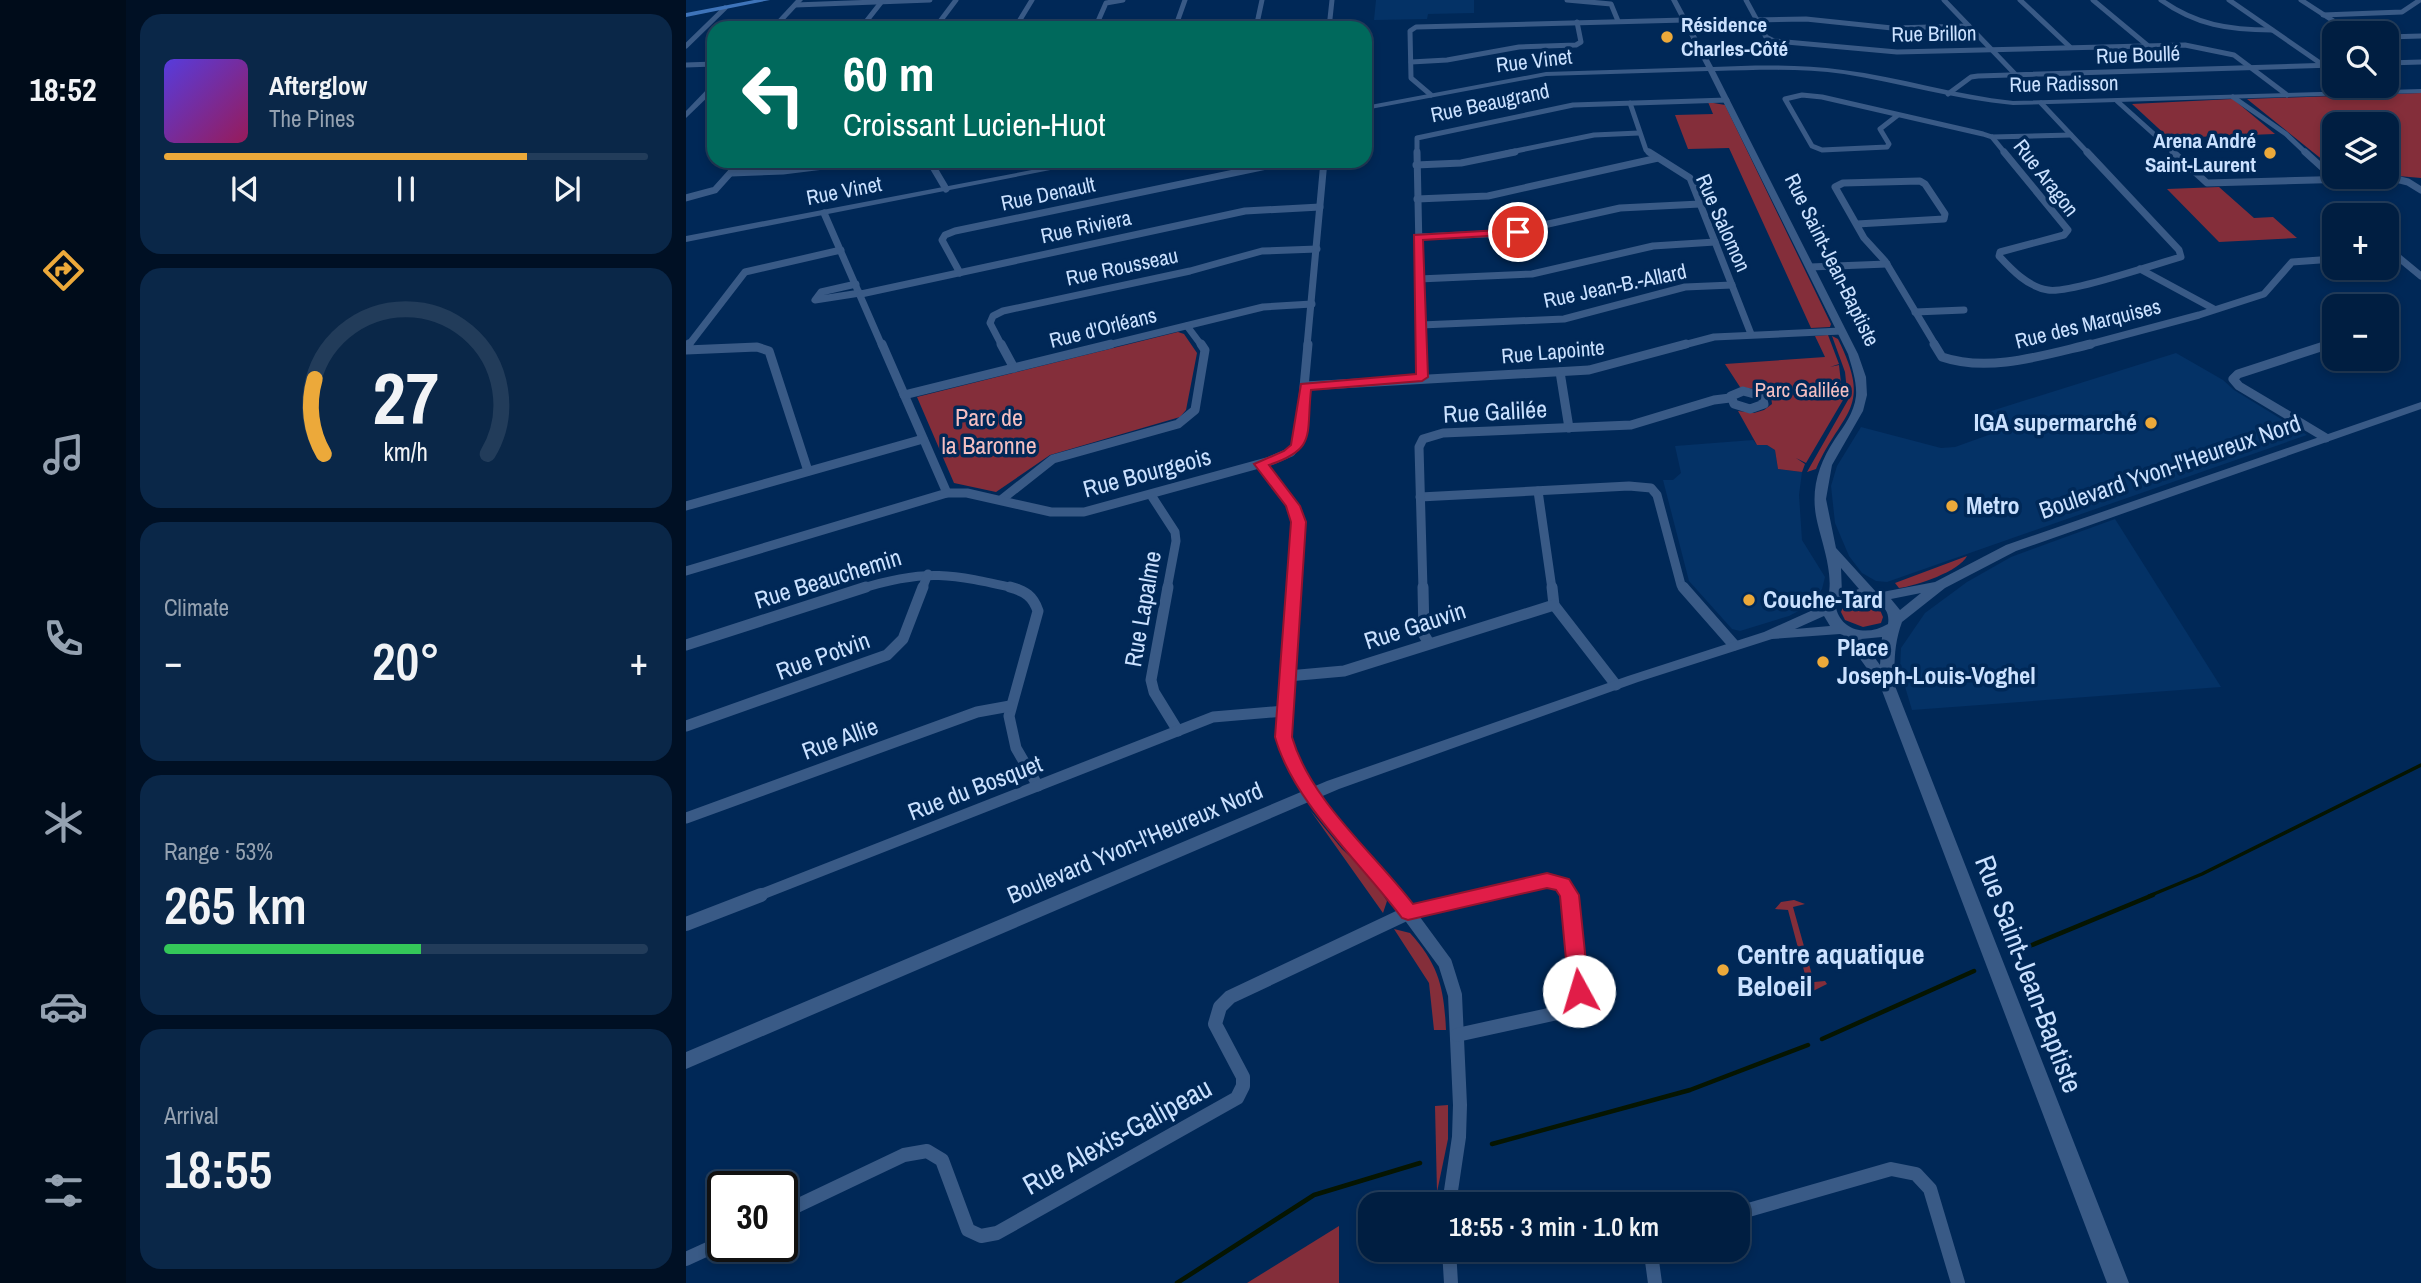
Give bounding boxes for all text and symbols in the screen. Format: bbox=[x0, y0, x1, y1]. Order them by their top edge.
place label: Résidence Charles-Côté bbox=[1681, 10, 1788, 63]
street label: Rue Brillon bbox=[1891, 18, 1977, 49]
map controls bbox=[2322, 21, 2399, 371]
button: search bbox=[2322, 21, 2399, 98]
marker: Résidence Charles-Côté bbox=[1659, 29, 1675, 45]
street label: Rue Boullé bbox=[2095, 39, 2181, 70]
text: 60 m bbox=[843, 40, 935, 106]
street label: Rue Vinet bbox=[1494, 41, 1574, 80]
icon: left bbox=[728, 49, 819, 140]
text: 18:52 bbox=[29, 68, 97, 111]
text: Afterglow bbox=[269, 68, 367, 103]
street label: Rue Radisson bbox=[2009, 68, 2119, 99]
street label: Rue Beaugrand bbox=[1428, 76, 1552, 129]
text: The Pines bbox=[269, 103, 355, 134]
text: Croissant Lucien-Huot bbox=[843, 103, 1106, 146]
button: layers bbox=[2322, 112, 2399, 189]
place label: Arena André Saint-Laurent bbox=[2145, 126, 2256, 179]
street label: Rue Aragon bbox=[2007, 133, 2086, 222]
marker: Arena André Saint-Laurent bbox=[2262, 145, 2278, 161]
street label: Rue Vinet bbox=[804, 169, 884, 212]
street label: Rue Denault bbox=[998, 169, 1098, 218]
street label: Rue Salomon bbox=[1689, 169, 1758, 276]
street label: Rue Saint-Jean-Baptiste bbox=[1778, 169, 1887, 351]
icon: previous bbox=[226, 170, 264, 208]
icon: pause bbox=[387, 170, 425, 208]
icon: next bbox=[548, 170, 586, 208]
pin bbox=[1488, 202, 1548, 262]
street label: Rue Riviera bbox=[1038, 203, 1134, 250]
button: + bbox=[2322, 203, 2399, 280]
icon: arrive bbox=[1499, 213, 1537, 251]
street label: Rue Rousseau bbox=[1063, 240, 1181, 293]
icon: directions bbox=[39, 246, 88, 295]
street label: Rue Jean-B.-Allard bbox=[1541, 256, 1689, 315]
street label: Rue des Marquises bbox=[2012, 291, 2164, 356]
button: − bbox=[2322, 294, 2399, 371]
street label: Rue d'Orléans bbox=[1046, 300, 1160, 355]
street label: Rue Lapointe bbox=[1500, 333, 1606, 370]
text: 27 bbox=[373, 349, 439, 447]
park label: Parc Galilée bbox=[1755, 375, 1849, 404]
street label: Rue Galilée bbox=[1442, 392, 1548, 430]
park label: Parc de la Baronne bbox=[941, 401, 1037, 461]
place label: IGA supermarché bbox=[1974, 406, 2137, 438]
street label: Boulevard Yvon-l'Heureux Nord bbox=[2035, 406, 2305, 526]
marker: IGA supermarché bbox=[2143, 415, 2159, 431]
icon: music bbox=[39, 430, 88, 479]
text: km/h bbox=[384, 434, 428, 468]
street label: Rue Bourgeois bbox=[1079, 440, 1214, 504]
place label: Metro bbox=[1966, 489, 2020, 521]
marker: Metro bbox=[1944, 498, 1960, 514]
street label: Rue Beauchemin bbox=[750, 541, 905, 616]
street label: Rue Lapalme bbox=[1116, 548, 1168, 669]
place label: Couche-Tard bbox=[1763, 583, 1883, 615]
text: Climate bbox=[164, 592, 229, 623]
marker: Couche-Tard bbox=[1741, 592, 1757, 608]
street label: Rue Gauvin bbox=[1360, 594, 1470, 656]
icon: phone bbox=[39, 614, 88, 663]
street label: Rue Potvin bbox=[771, 623, 874, 687]
text: 20° bbox=[372, 626, 440, 696]
place label: Place Joseph-Louis-Voghel bbox=[1837, 631, 2036, 691]
text: − bbox=[164, 636, 182, 687]
text: + bbox=[630, 636, 648, 687]
marker: Place Joseph-Louis-Voghel bbox=[1815, 654, 1831, 670]
street label: Rue Allie bbox=[797, 710, 882, 767]
street label: Rue du Bosquet bbox=[903, 747, 1047, 827]
street label: Boulevard Yvon-l'Heureux Nord bbox=[1002, 774, 1267, 910]
icon: climate bbox=[39, 798, 88, 847]
text: Range · 53% bbox=[164, 836, 273, 867]
street label: Rue Saint-Jean-Baptiste bbox=[1966, 850, 2092, 1098]
text: 265 km bbox=[164, 870, 307, 940]
place label: Centre aquatique Beloeil bbox=[1737, 935, 1925, 1005]
position arrow bbox=[1542, 954, 1616, 1028]
marker: Centre aquatique Beloeil bbox=[1715, 962, 1731, 978]
icon: car bbox=[39, 982, 88, 1031]
street label: Rue Alexis-Galipeau bbox=[1016, 1068, 1218, 1204]
text: Arrival bbox=[164, 1100, 219, 1131]
text: 18:55 bbox=[164, 1134, 272, 1204]
icon: filters bbox=[39, 1166, 88, 1215]
speed limit sign: 30 bbox=[707, 1171, 798, 1262]
text: 18:55 · 3 min · 1.0 km bbox=[1449, 1209, 1659, 1244]

